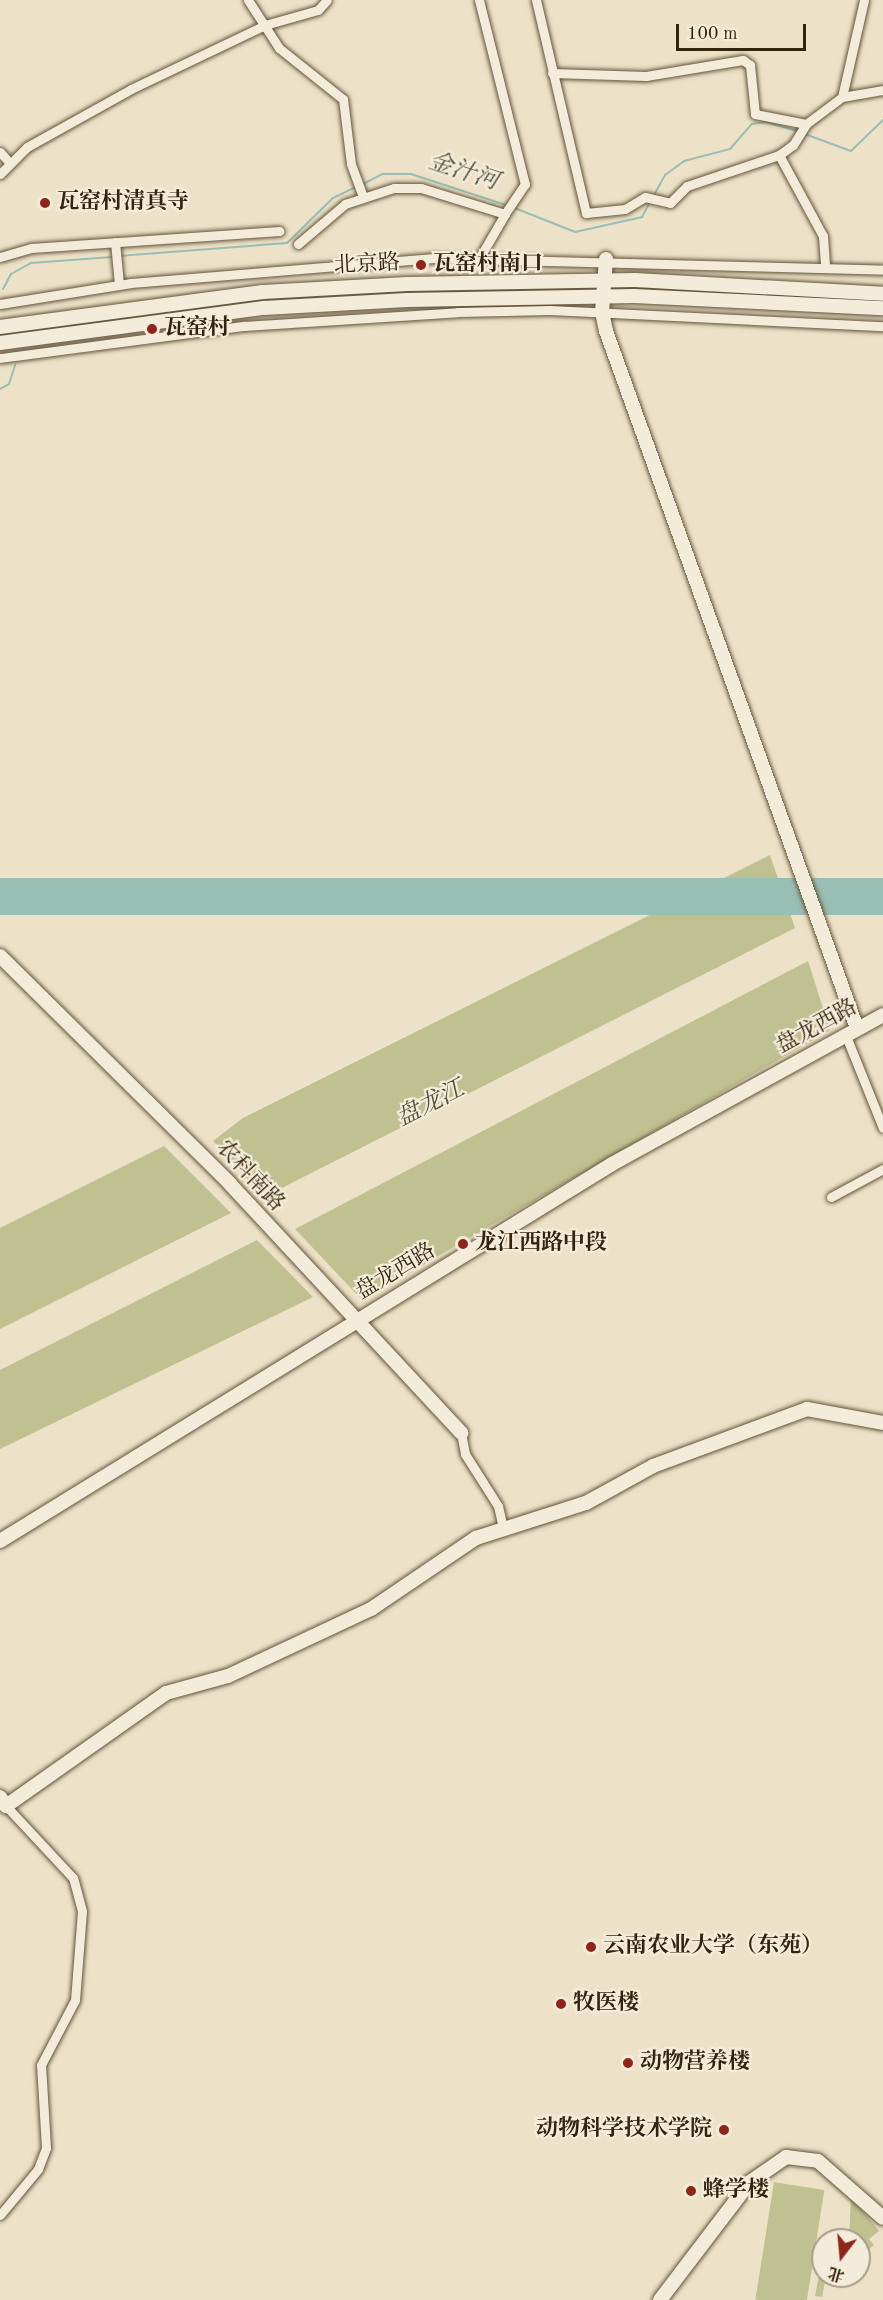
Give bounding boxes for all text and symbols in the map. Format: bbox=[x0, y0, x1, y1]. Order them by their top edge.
scale bar bbox=[679, 12, 810, 50]
text: 100 m bbox=[687, 25, 738, 43]
water label: 金汁河 bbox=[424, 148, 502, 198]
place label: 瓦窑村清真寺 bbox=[57, 190, 189, 216]
marker: 瓦窑村清真寺 bbox=[38, 196, 52, 210]
street label: 北京路 bbox=[333, 250, 401, 280]
place label: 瓦窑村南口 bbox=[433, 252, 543, 278]
marker: 瓦窑村南口 bbox=[414, 258, 428, 272]
place label: 瓦窑村 bbox=[164, 316, 230, 342]
marker: 瓦窑村 bbox=[145, 322, 159, 336]
street label: 盘龙西路 bbox=[772, 994, 862, 1060]
water label: 盘龙江 bbox=[392, 1076, 470, 1134]
street label: 农科南路 bbox=[210, 1135, 290, 1217]
place label: 龙江西路中段 bbox=[475, 1231, 607, 1257]
marker: 龙江西路中段 bbox=[456, 1237, 470, 1251]
street label: 盘龙西路 bbox=[351, 1238, 441, 1306]
place label: 云南农业大学（东苑） bbox=[603, 1934, 823, 1960]
marker: 云南农业大学（东苑） bbox=[584, 1940, 598, 1954]
place label: 牧医楼 bbox=[573, 1991, 639, 2017]
marker: 牧医楼 bbox=[554, 1997, 568, 2011]
place label: 动物营养楼 bbox=[640, 2050, 750, 2076]
marker: 动物营养楼 bbox=[621, 2056, 635, 2070]
place label: 动物科学技术学院 bbox=[536, 2117, 712, 2143]
marker: 动物科学技术学院 bbox=[717, 2123, 731, 2137]
place label: 蜂学楼 bbox=[703, 2178, 769, 2204]
marker: 蜂学楼 bbox=[684, 2184, 698, 2198]
north arrow bbox=[811, 2228, 871, 2288]
text: 北 bbox=[827, 2263, 847, 2283]

